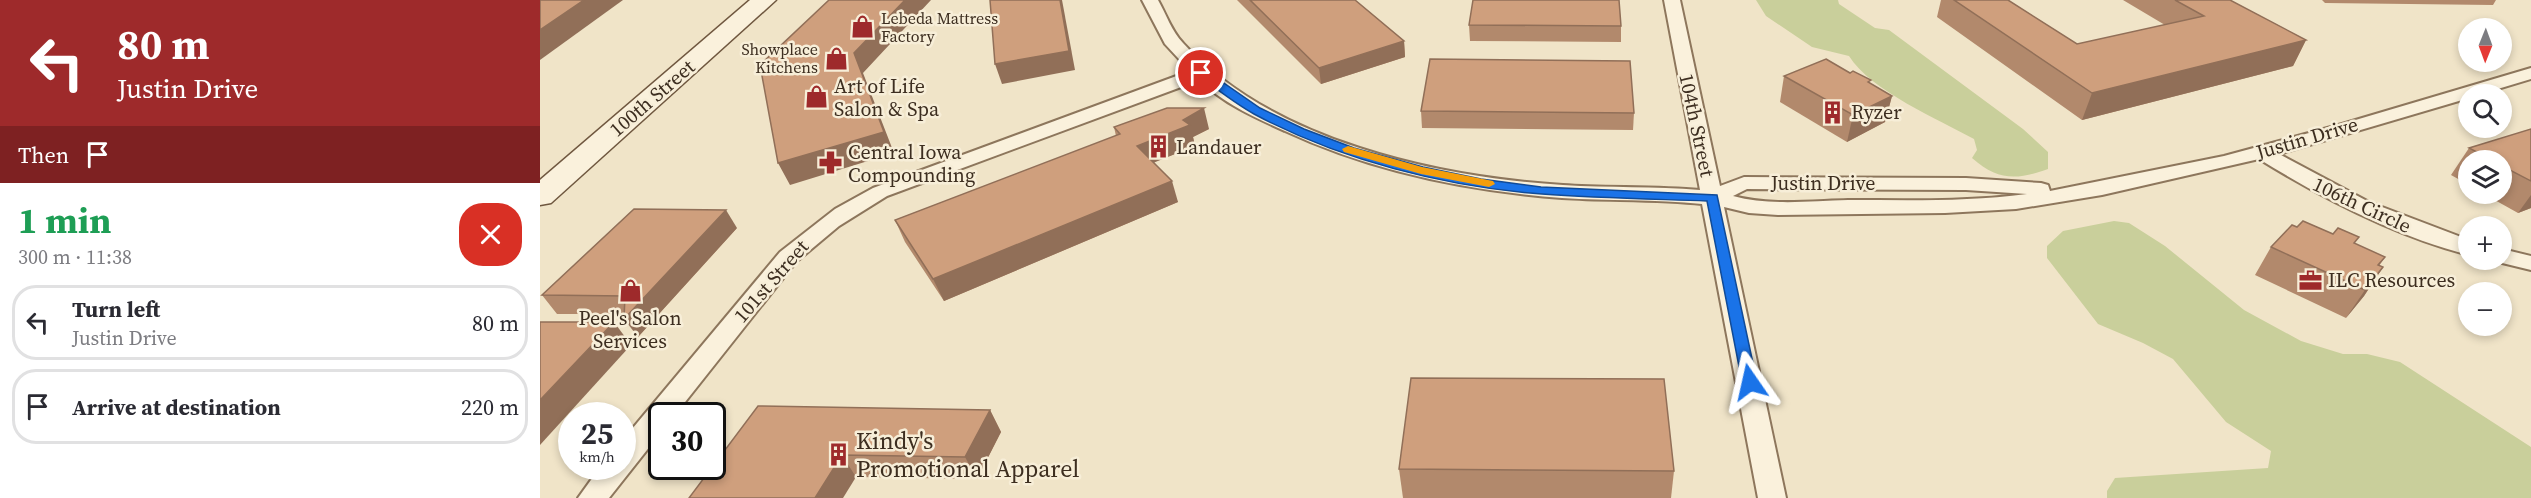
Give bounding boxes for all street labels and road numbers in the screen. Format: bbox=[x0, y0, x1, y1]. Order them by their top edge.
street label: 100th Street bbox=[603, 53, 701, 143]
street label: 104th Street bbox=[1672, 71, 1722, 180]
street label: Justin Drive bbox=[2252, 110, 2361, 166]
street label: Justin Drive bbox=[1770, 169, 1875, 197]
street label: 106th Circle bbox=[2308, 170, 2416, 240]
street label: 101st Street bbox=[727, 233, 815, 329]

